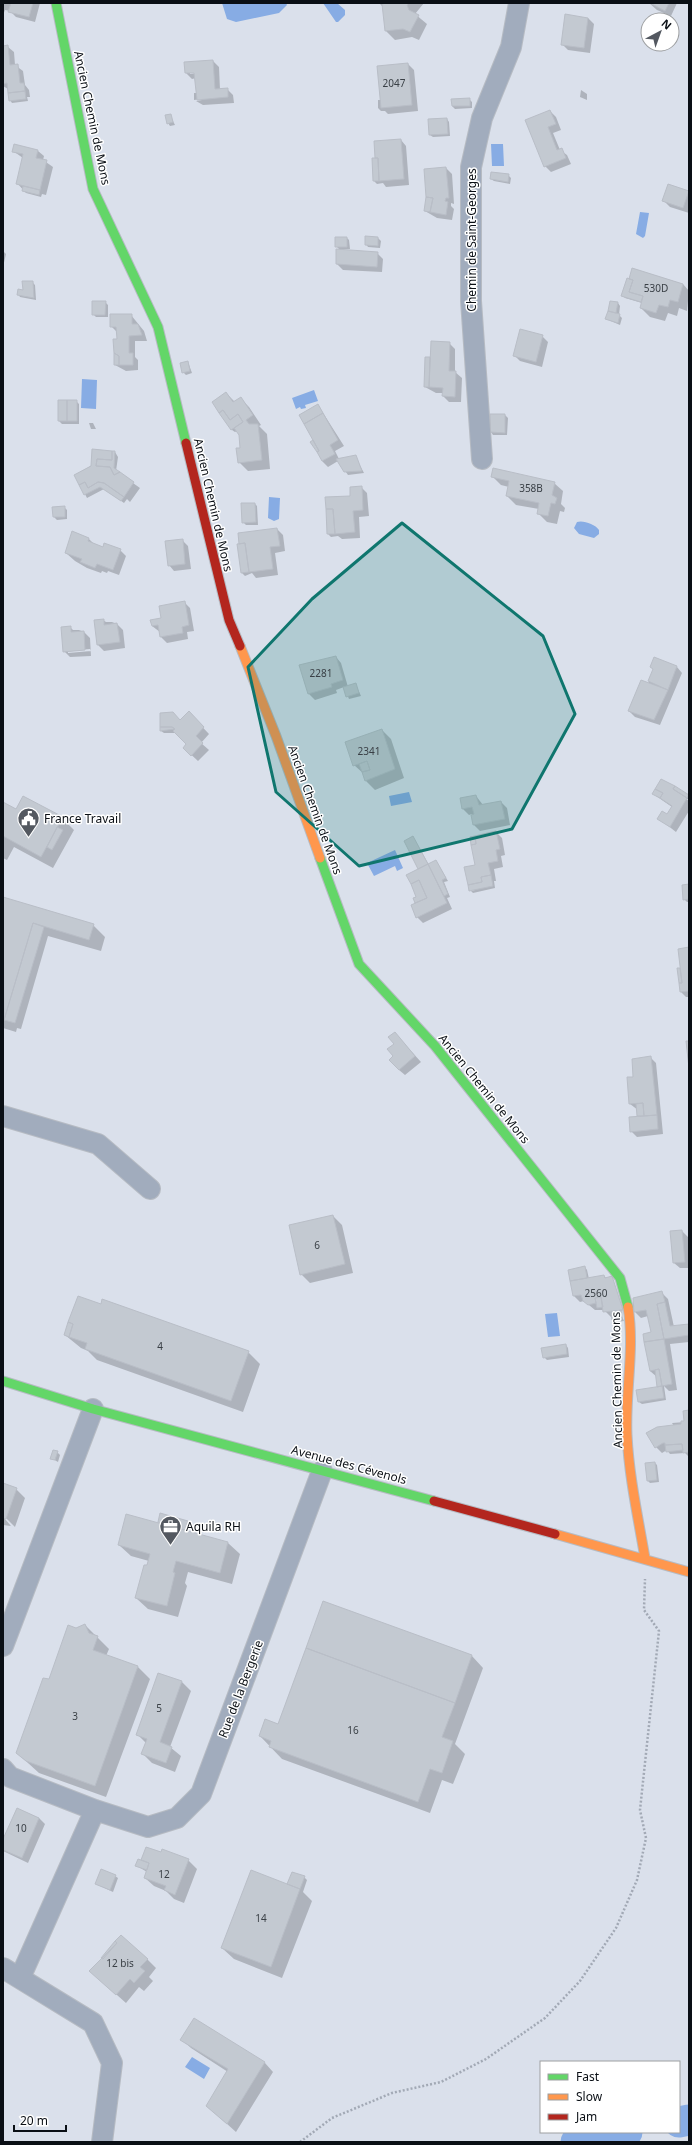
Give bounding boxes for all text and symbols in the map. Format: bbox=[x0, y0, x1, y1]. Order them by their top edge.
north arrow bbox=[640, 12, 680, 52]
text: N bbox=[659, 15, 675, 33]
street label: Ancien Chemin de Mons bbox=[70, 49, 115, 187]
house number: 2047 bbox=[383, 76, 406, 90]
street label: Chemin de Saint-Georges bbox=[463, 168, 480, 312]
house number: 530D bbox=[644, 281, 668, 295]
street label: Ancien Chemin de Mons bbox=[190, 436, 237, 574]
house number: 358B bbox=[519, 481, 543, 495]
house number: 2281 bbox=[310, 666, 332, 680]
street label: Ancien Chemin de Mons bbox=[284, 743, 347, 877]
house number: 2341 bbox=[358, 744, 380, 758]
public building icon: France Travail bbox=[16, 806, 42, 839]
place label: France Travail bbox=[44, 810, 121, 827]
street label: Ancien Chemin de Mons bbox=[435, 1030, 534, 1147]
house number: 6 bbox=[314, 1238, 320, 1252]
house number: 2560 bbox=[585, 1286, 608, 1300]
street label: Ancien Chemin de Mons bbox=[607, 1311, 626, 1448]
house number: 4 bbox=[157, 1339, 163, 1353]
street label: Avenue des Cévenols bbox=[290, 1441, 409, 1488]
office icon: Aquila RH bbox=[157, 1514, 183, 1547]
place label: Aquila RH bbox=[186, 1518, 241, 1535]
street label: Rue de la Bergerie bbox=[214, 1637, 267, 1740]
house number: 5 bbox=[156, 1701, 162, 1715]
house number: 3 bbox=[72, 1709, 78, 1723]
house number: 16 bbox=[347, 1723, 359, 1737]
house number: 10 bbox=[15, 1821, 27, 1835]
house number: 12 bbox=[158, 1867, 170, 1881]
house number: 14 bbox=[255, 1911, 267, 1925]
house number: 12 bis bbox=[106, 1956, 134, 1970]
legend bbox=[540, 2061, 680, 2133]
text: Fast bbox=[576, 2068, 600, 2085]
text: Slow bbox=[576, 2088, 603, 2105]
scale bar bbox=[14, 2107, 66, 2133]
text: Jam bbox=[575, 2108, 597, 2125]
text: 20 m bbox=[20, 2112, 48, 2129]

